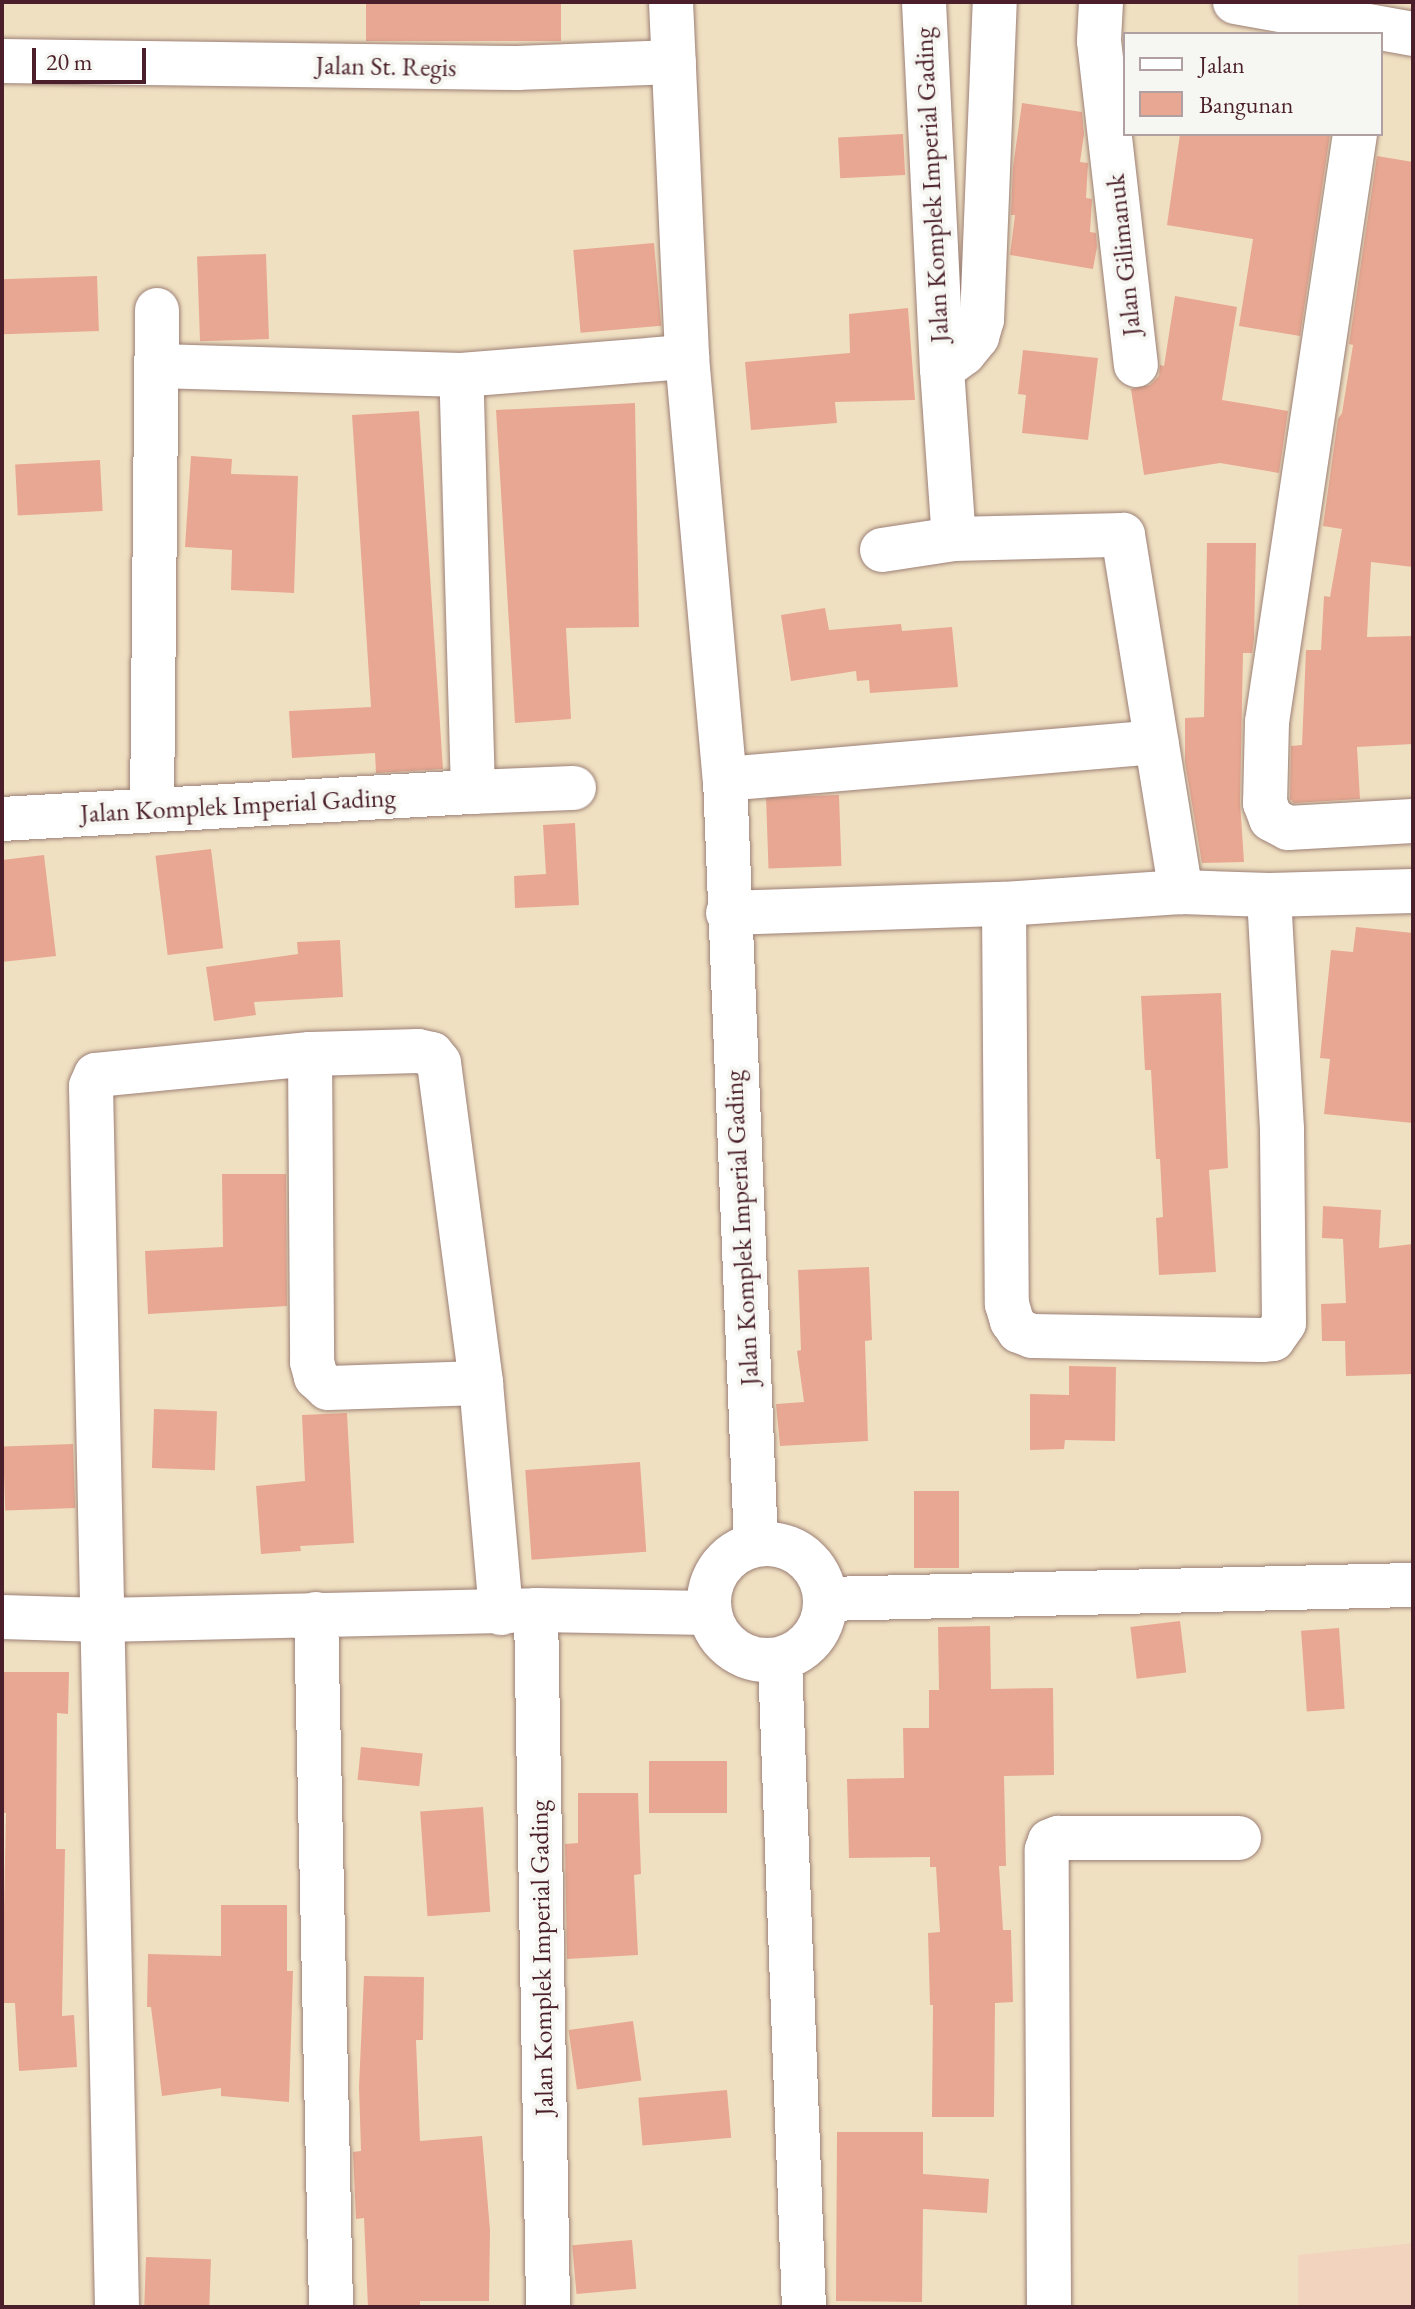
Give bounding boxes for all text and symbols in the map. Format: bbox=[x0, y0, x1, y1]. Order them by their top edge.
street label: Jalan Komplek Imperial Gading bbox=[908, 26, 956, 344]
scale bar bbox=[36, 32, 150, 82]
legend bbox=[1123, 32, 1383, 136]
text: 20 m bbox=[46, 46, 93, 77]
text: Jalan bbox=[1199, 49, 1245, 80]
street label: Jalan St. Regis bbox=[315, 50, 457, 84]
text: Bangunan bbox=[1199, 89, 1293, 120]
street label: Jalan Gilimanuk bbox=[1100, 172, 1148, 338]
street label: Jalan Komplek Imperial Gading bbox=[79, 782, 397, 830]
street label: Jalan Komplek Imperial Gading bbox=[718, 1069, 766, 1387]
street label: Jalan Komplek Imperial Gading bbox=[524, 1800, 560, 2116]

